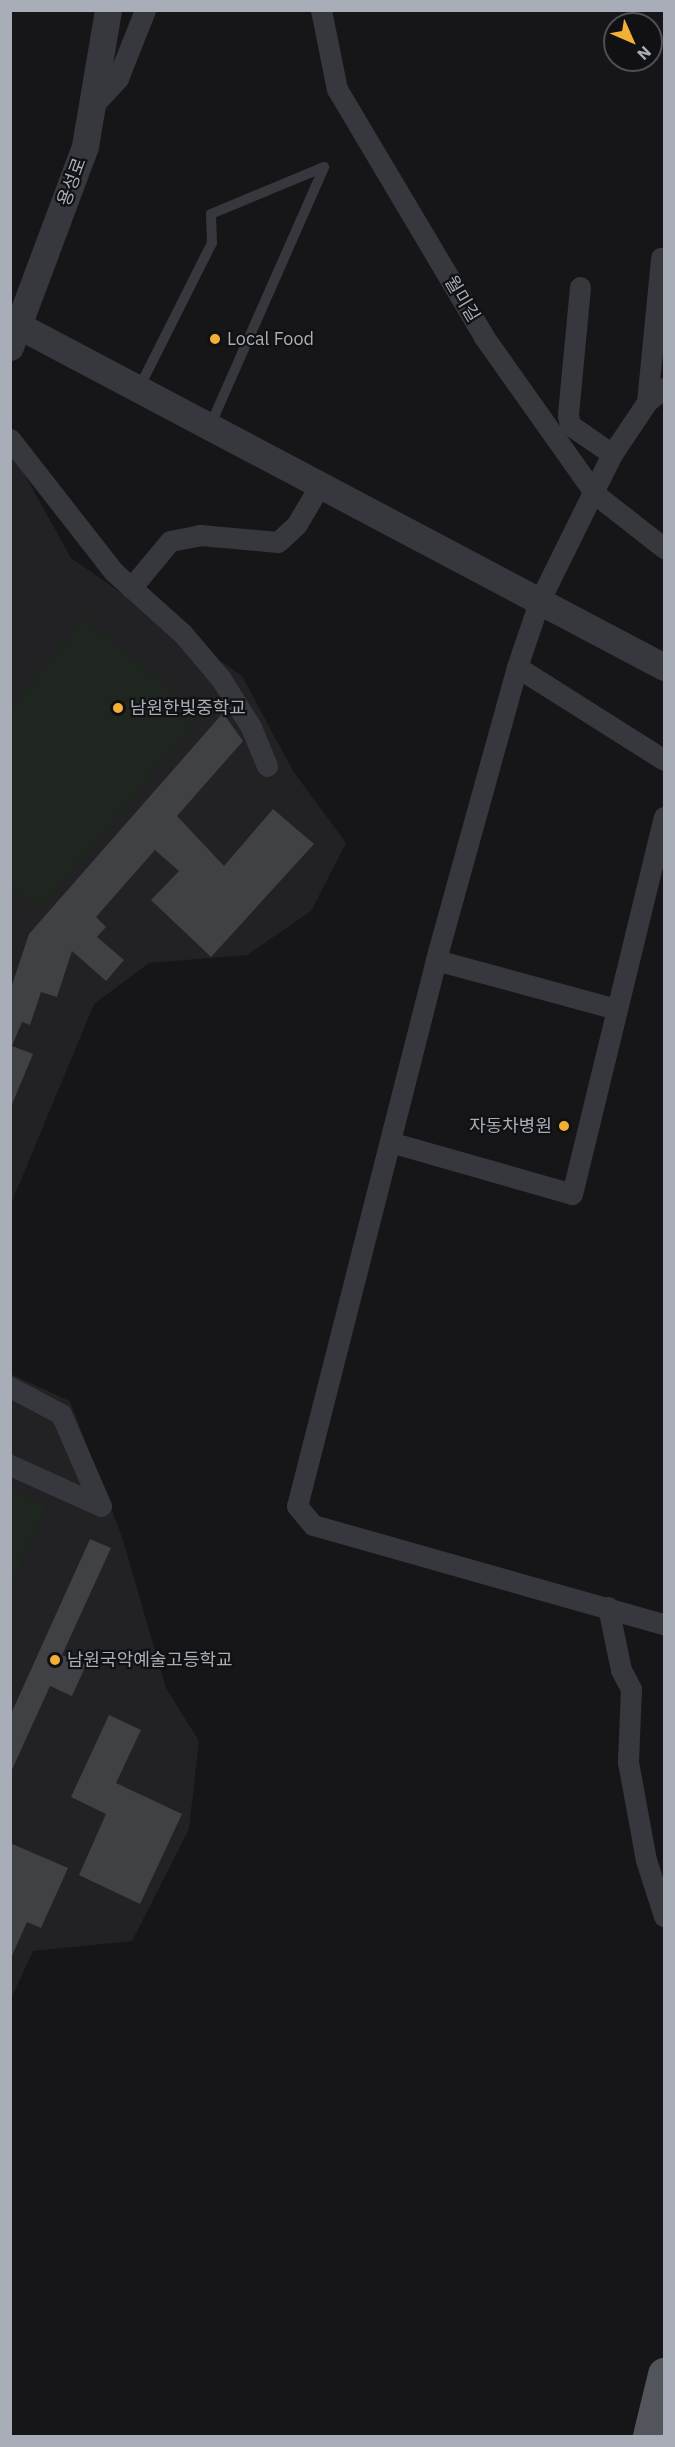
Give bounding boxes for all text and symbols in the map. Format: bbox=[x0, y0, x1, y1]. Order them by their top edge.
north arrow bbox=[603, 12, 663, 72]
text: N bbox=[633, 42, 655, 64]
street label: 용성로 bbox=[53, 155, 91, 209]
street label: 월미길 bbox=[440, 272, 484, 326]
place label: Local Food bbox=[227, 328, 314, 350]
marker: Local Food bbox=[208, 332, 222, 346]
place label: 남원한빛중학교 bbox=[130, 697, 246, 719]
marker: 남원한빛중학교 bbox=[111, 701, 125, 715]
place label: 자동차병원 bbox=[469, 1115, 552, 1137]
marker: 자동차병원 bbox=[557, 1119, 571, 1133]
place label: 남원국악예술고등학교 bbox=[67, 1649, 233, 1671]
marker: 남원국악예술고등학교 bbox=[48, 1653, 62, 1667]

